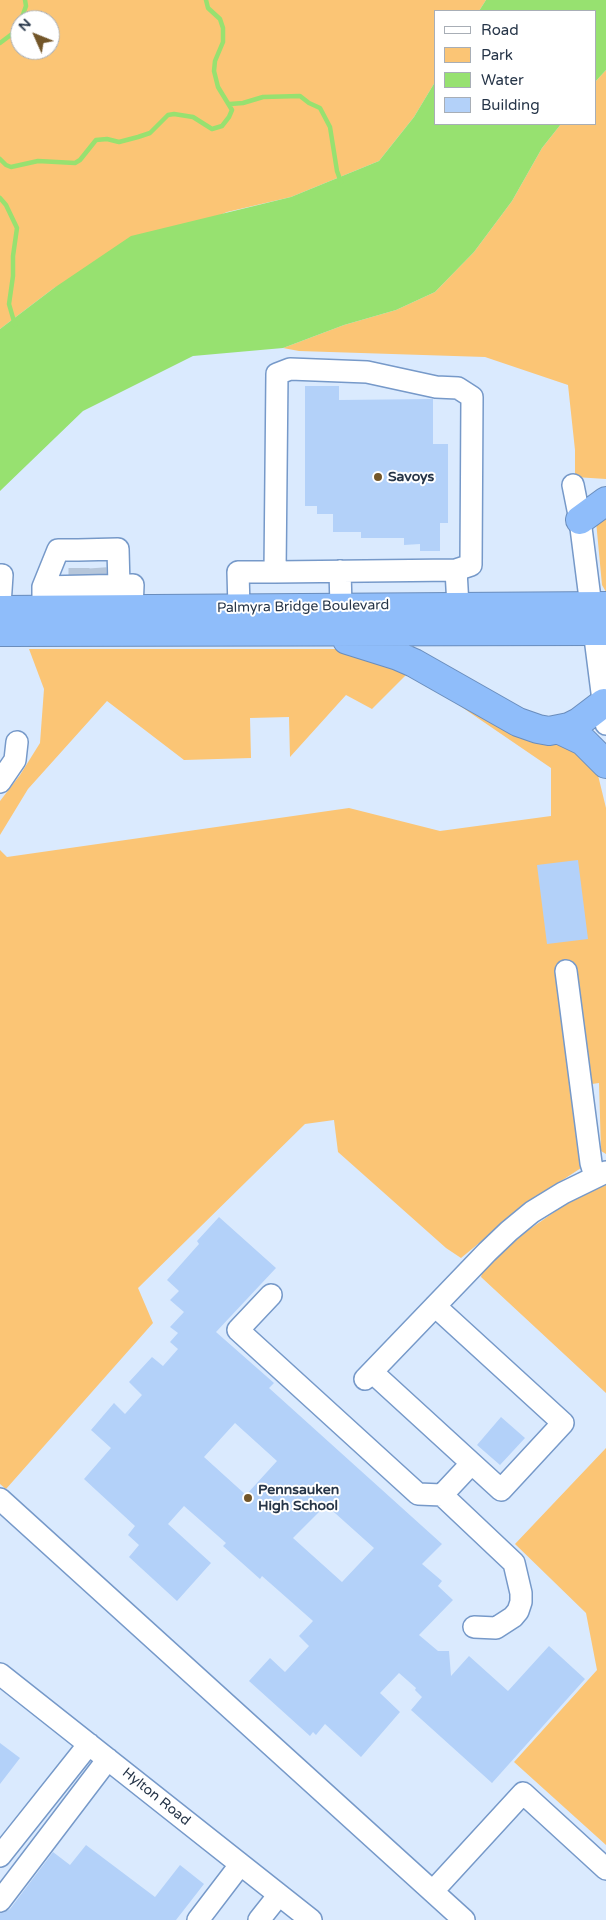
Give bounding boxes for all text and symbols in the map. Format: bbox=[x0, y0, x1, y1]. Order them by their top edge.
north arrow bbox=[10, 10, 60, 60]
legend bbox=[434, 10, 596, 125]
text: N bbox=[15, 15, 35, 35]
text: Road bbox=[481, 21, 519, 39]
text: Park bbox=[481, 46, 513, 64]
text: Water bbox=[481, 71, 524, 89]
text: Building bbox=[481, 96, 540, 114]
place label: Savoys bbox=[388, 469, 434, 485]
marker: Savoys bbox=[372, 471, 384, 483]
street label: Palmyra Bridge Boulevard bbox=[217, 597, 389, 617]
place label: Pennsauken High School bbox=[258, 1482, 339, 1514]
marker: Pennsauken High School bbox=[242, 1492, 254, 1504]
street label: Hylton Road bbox=[119, 1764, 193, 1830]

